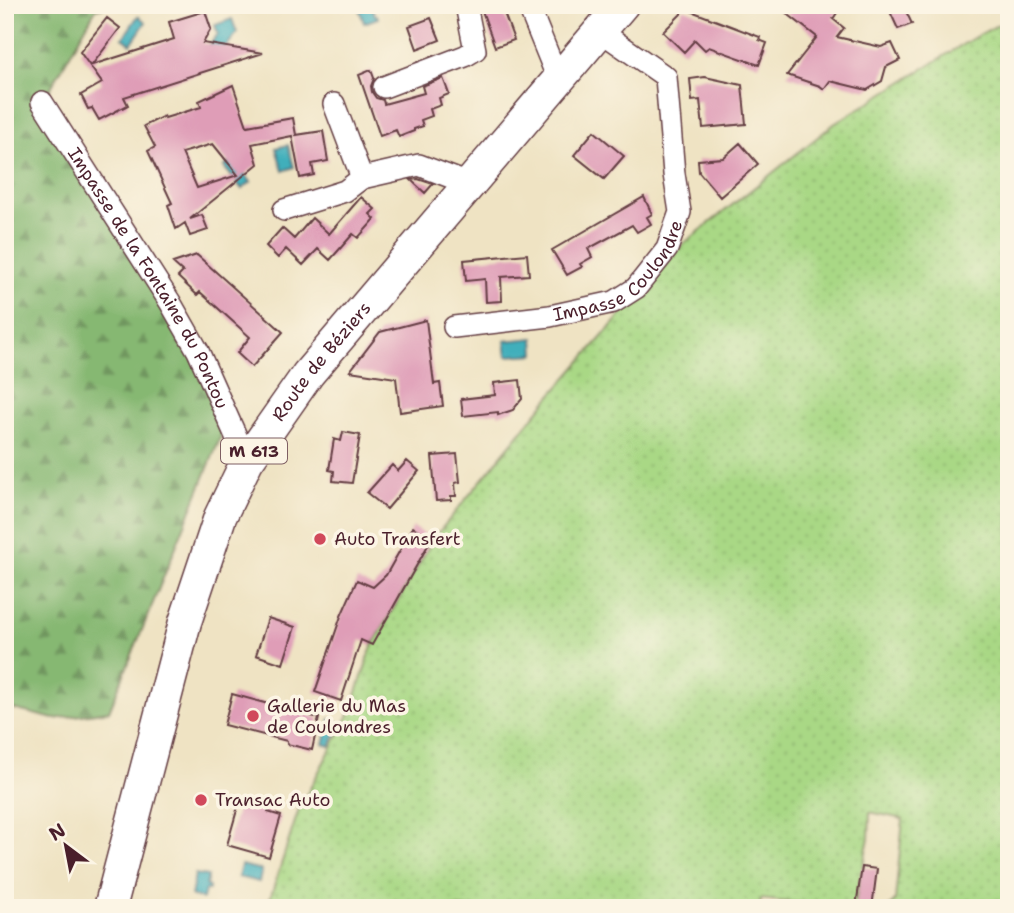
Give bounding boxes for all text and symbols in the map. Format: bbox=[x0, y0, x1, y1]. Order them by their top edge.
street label: Impasse de la Fontaine du Pontou bbox=[62, 143, 234, 412]
street label: Impasse Coulondre bbox=[551, 217, 688, 327]
street label: Route de Béziers bbox=[267, 297, 376, 426]
road number: M 613 bbox=[221, 438, 287, 464]
place label: Auto Transfert bbox=[334, 527, 461, 551]
marker: Auto Transfert bbox=[312, 531, 328, 547]
place label: Gallerie du Mas de Coulondres bbox=[267, 694, 406, 739]
marker: Gallerie du Mas de Coulondres bbox=[245, 708, 261, 724]
place label: Transac Auto bbox=[215, 788, 330, 812]
marker: Transac Auto bbox=[193, 792, 209, 808]
north arrow bbox=[32, 811, 102, 881]
text: N bbox=[44, 817, 70, 847]

